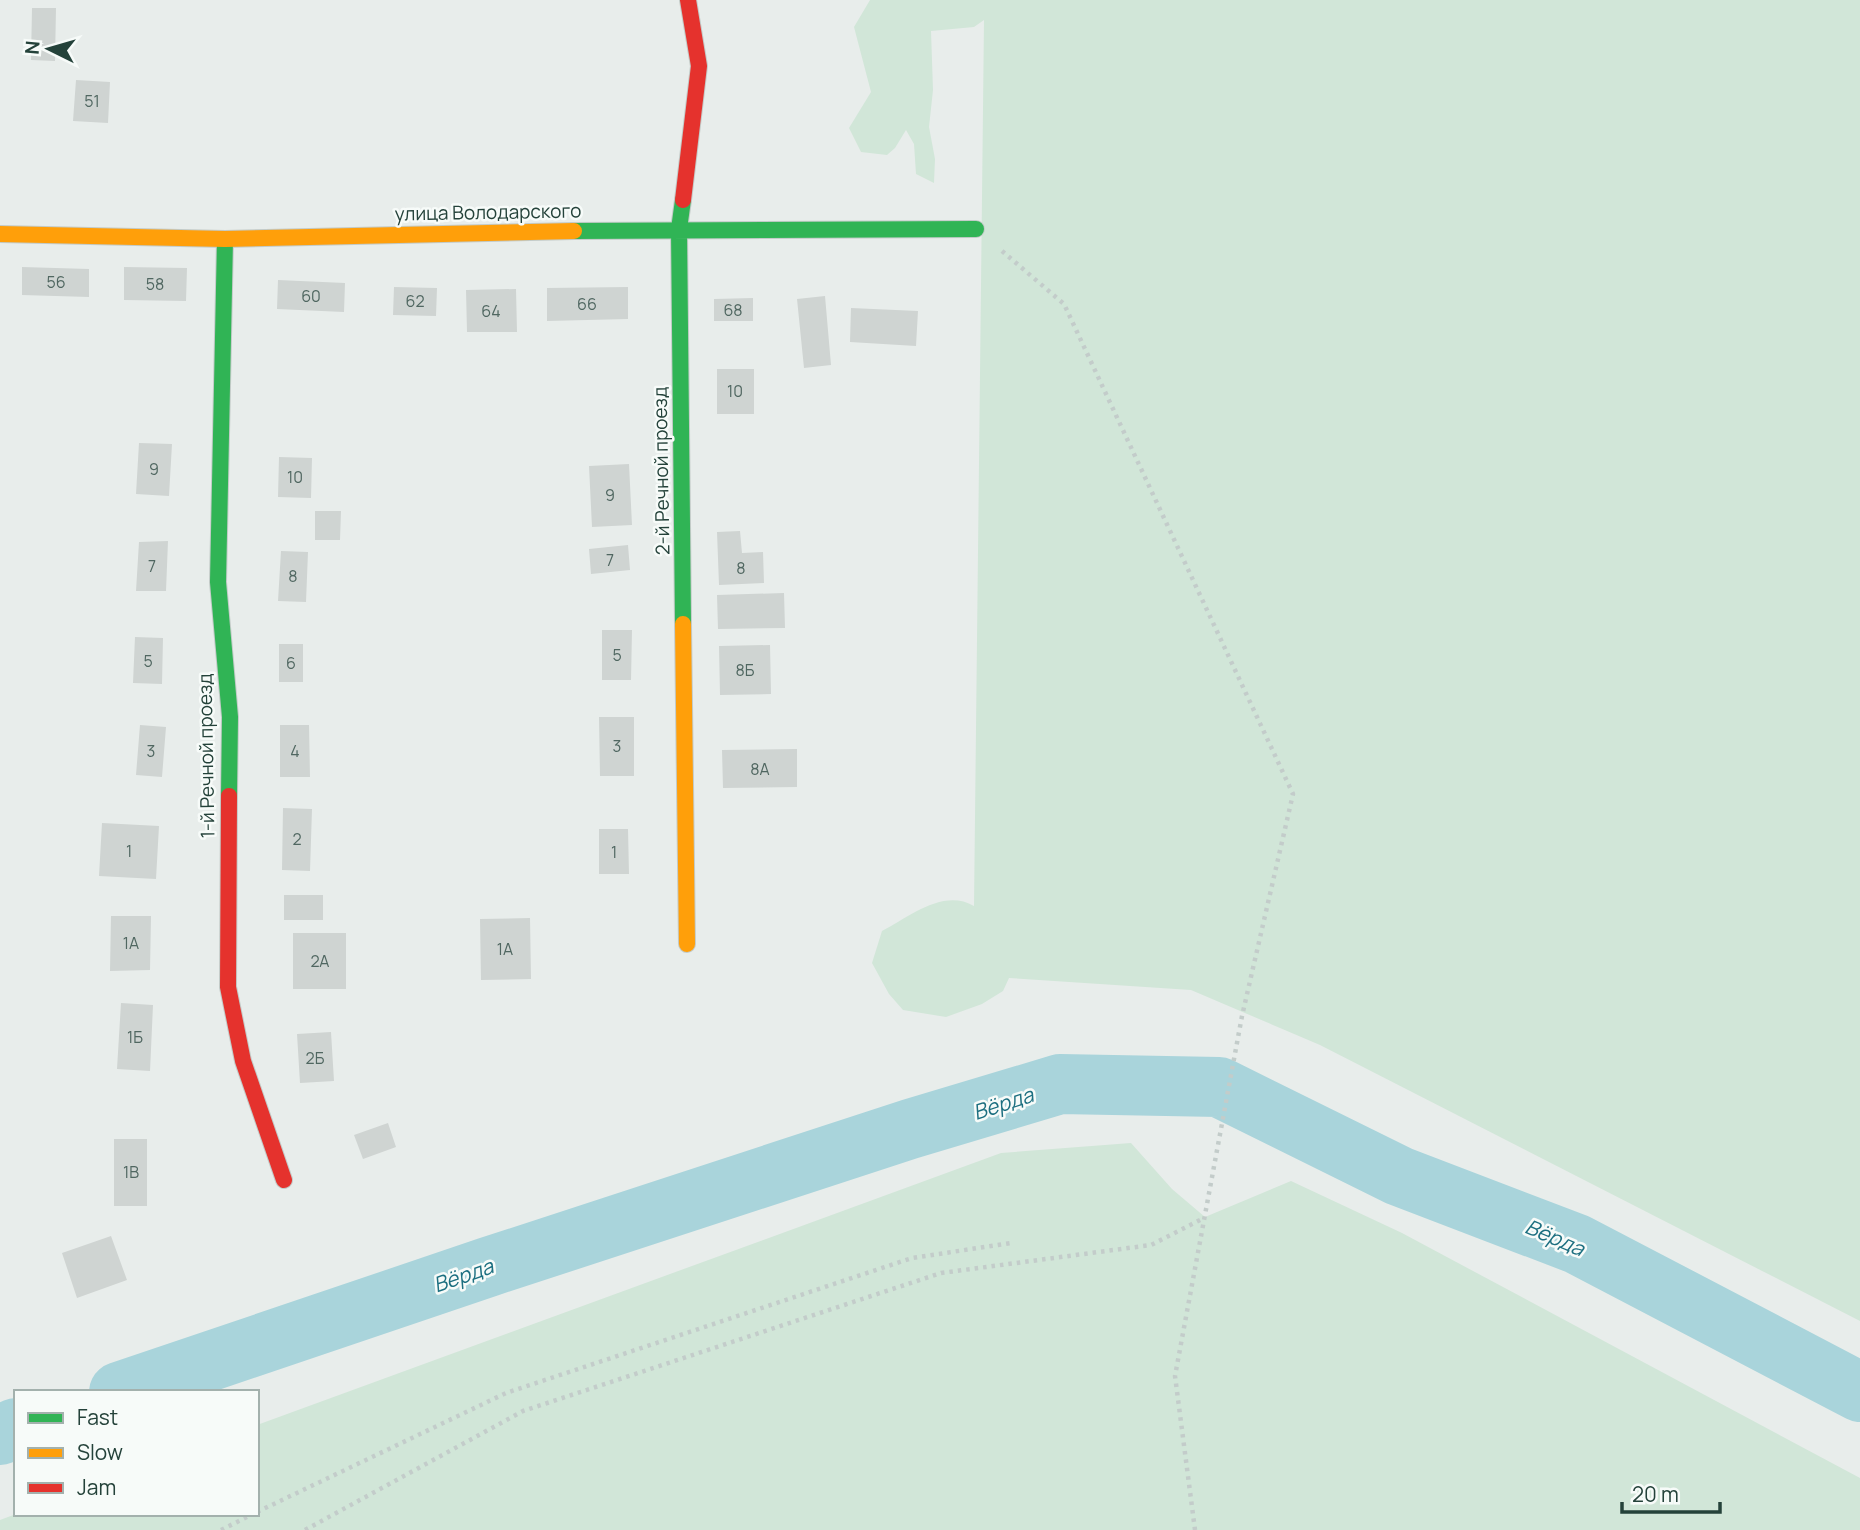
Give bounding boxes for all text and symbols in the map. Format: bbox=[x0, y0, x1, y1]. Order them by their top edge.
north arrow bbox=[14, 14, 84, 84]
text: N bbox=[19, 40, 46, 55]
house number: 51 bbox=[84, 90, 100, 112]
street label: улица Володарского bbox=[394, 197, 582, 227]
house number: 56 bbox=[46, 271, 66, 293]
house number: 58 bbox=[146, 273, 164, 295]
house number: 60 bbox=[301, 285, 321, 307]
house number: 62 bbox=[405, 290, 425, 312]
house number: 66 bbox=[577, 293, 597, 315]
house number: 68 bbox=[723, 299, 743, 321]
house number: 64 bbox=[481, 300, 501, 322]
house number: 10 bbox=[727, 380, 743, 402]
street label: 2-й Речной проезд bbox=[647, 387, 675, 555]
house number: 9 bbox=[149, 458, 159, 480]
house number: 10 bbox=[287, 466, 303, 488]
house number: 9 bbox=[605, 484, 615, 506]
house number: 7 bbox=[606, 549, 614, 571]
house number: 7 bbox=[148, 555, 156, 577]
house number: 8 bbox=[736, 557, 746, 579]
house number: 8 bbox=[288, 565, 298, 587]
house number: 5 bbox=[612, 644, 622, 666]
house number: 5 bbox=[143, 650, 153, 672]
house number: 6 bbox=[286, 652, 296, 674]
house number: 8Б bbox=[736, 659, 755, 681]
street label: 1-й Речной проезд bbox=[192, 673, 220, 839]
house number: 3 bbox=[613, 735, 621, 757]
house number: 3 bbox=[147, 740, 155, 762]
house number: 4 bbox=[290, 740, 300, 762]
house number: 8А bbox=[750, 758, 770, 780]
house number: 2 bbox=[292, 828, 302, 850]
house number: 1 bbox=[126, 840, 132, 862]
house number: 1 bbox=[611, 841, 617, 863]
house number: 1А bbox=[123, 932, 139, 954]
house number: 1А bbox=[497, 938, 513, 960]
house number: 2А bbox=[311, 950, 329, 972]
house number: 1Б bbox=[127, 1026, 143, 1048]
house number: 2Б bbox=[306, 1047, 325, 1069]
water label: Вёрда bbox=[969, 1080, 1038, 1126]
house number: 1В bbox=[123, 1161, 139, 1183]
water label: Вёрда bbox=[1521, 1212, 1590, 1262]
water label: Вёрда bbox=[429, 1251, 498, 1298]
legend bbox=[14, 1390, 259, 1516]
text: Fast bbox=[77, 1403, 118, 1431]
text: Slow bbox=[77, 1438, 123, 1466]
scale bar bbox=[1622, 1470, 1720, 1514]
text: Jam bbox=[77, 1473, 116, 1501]
text: 20 m bbox=[1632, 1480, 1679, 1508]

